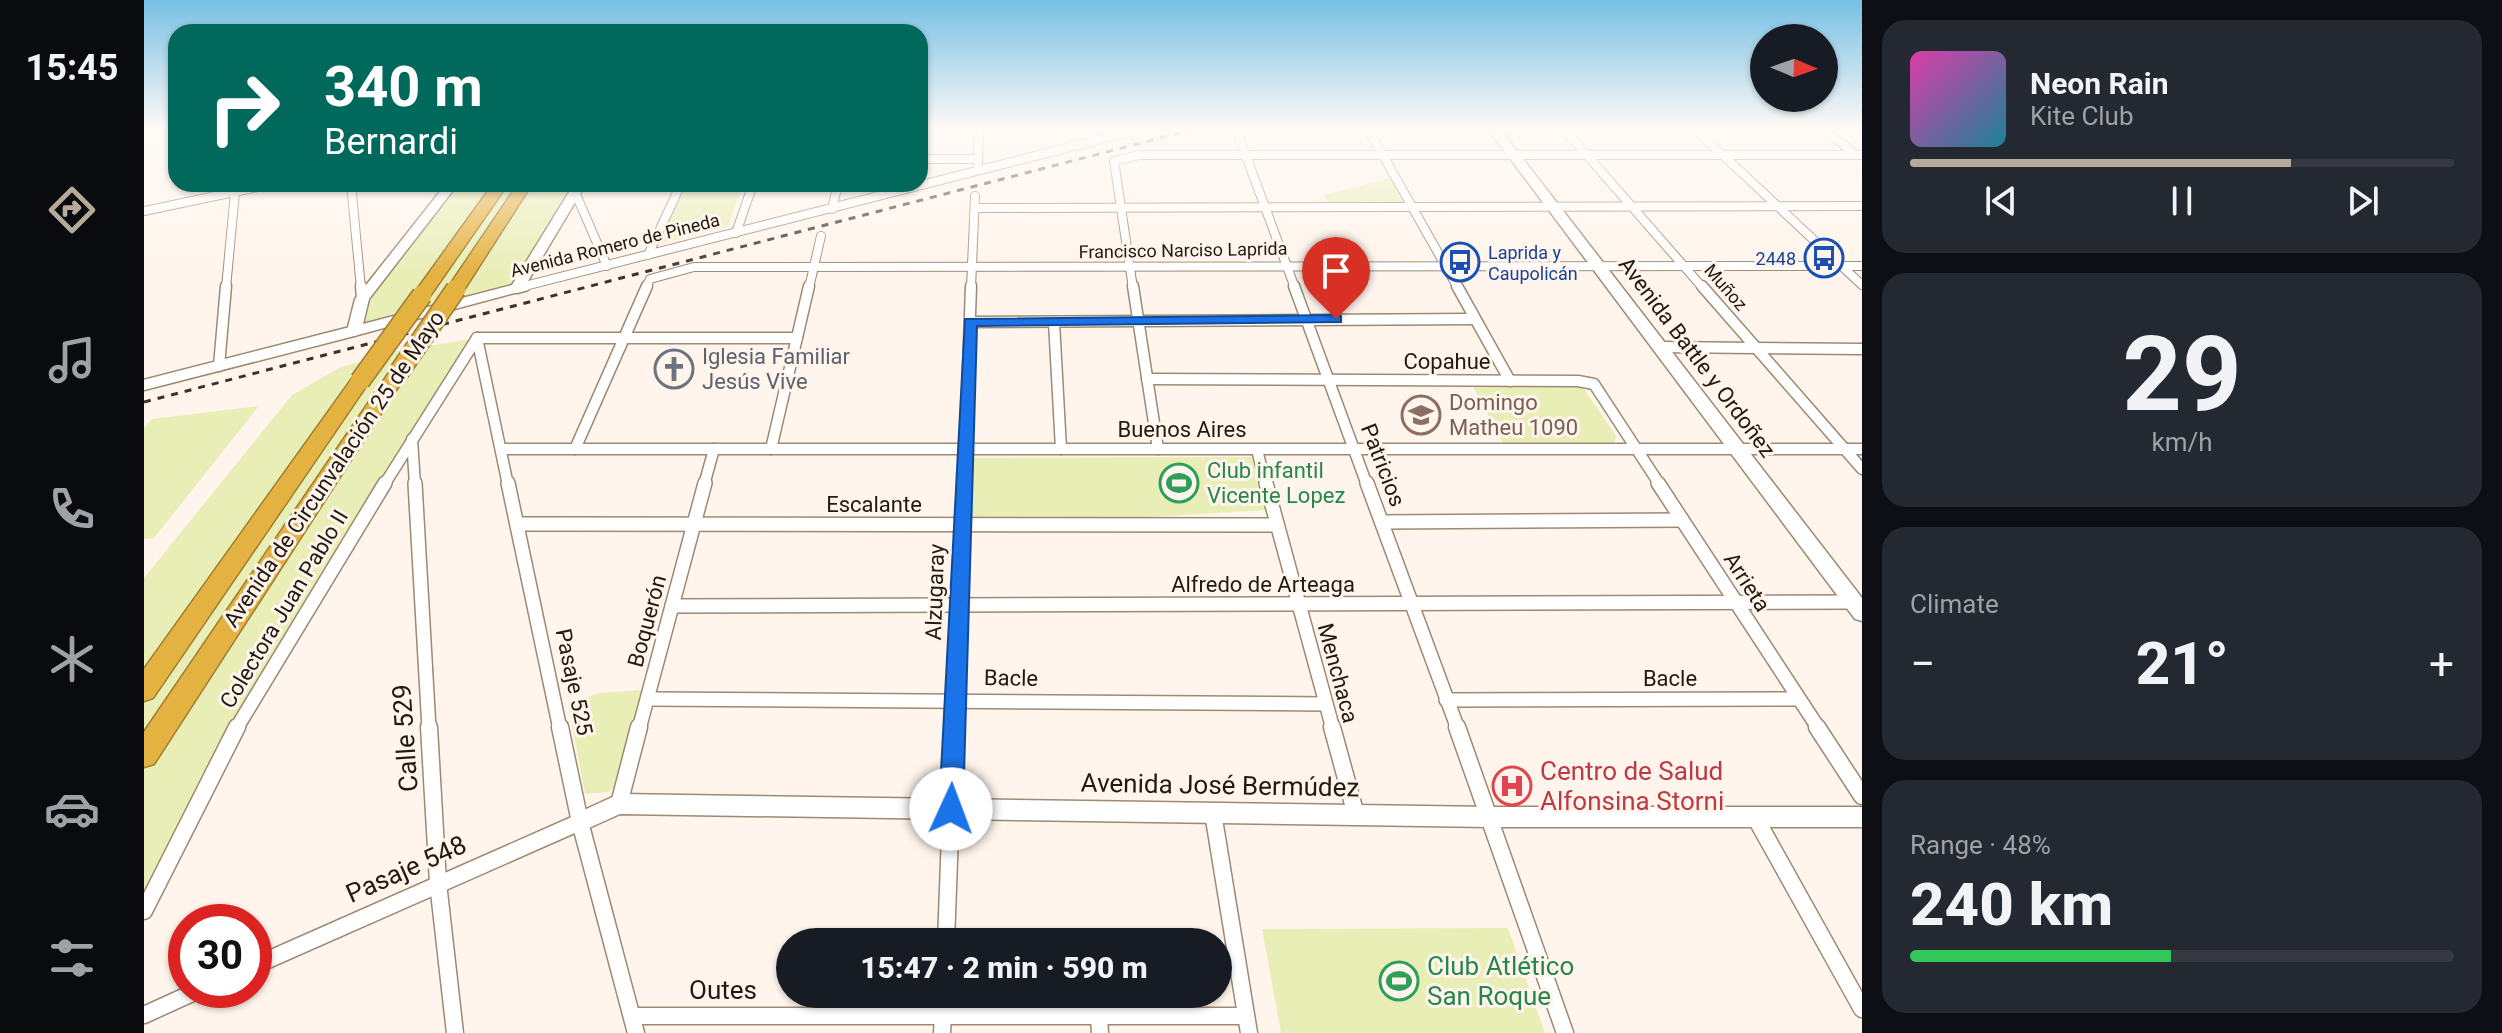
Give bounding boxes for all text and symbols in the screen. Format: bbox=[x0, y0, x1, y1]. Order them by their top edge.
north arrow bbox=[1750, 24, 1838, 112]
map controls bbox=[1750, 24, 1838, 112]
text: 15:45 bbox=[26, 47, 118, 89]
text: 340 m bbox=[324, 54, 483, 120]
icon: right bbox=[192, 56, 296, 160]
text: Neon Rain bbox=[2030, 66, 2169, 101]
text: Kite Club bbox=[2030, 101, 2134, 131]
text: Bernardi bbox=[324, 121, 458, 163]
icon: previous bbox=[1979, 179, 2023, 223]
icon: pause bbox=[2160, 179, 2204, 223]
icon: next bbox=[2341, 179, 2385, 223]
icon: directions bbox=[44, 182, 100, 238]
street label: Avenida Romero de Pineda bbox=[508, 209, 722, 281]
pin bbox=[1302, 237, 1370, 319]
bus stop icon: 2448 bbox=[1803, 237, 1845, 279]
street label: Francisco Narciso Laprida bbox=[1078, 238, 1288, 262]
bus stop icon: Laprida y Caupolicán bbox=[1439, 241, 1481, 283]
place label: Laprida y Caupolicán bbox=[1488, 242, 1578, 284]
place label: 2448 bbox=[1756, 248, 1796, 269]
icon: arrive bbox=[1314, 249, 1358, 293]
street label: Avenida Battle y Ordoñez bbox=[1614, 252, 1780, 462]
street label: Muñoz bbox=[1700, 259, 1752, 315]
street label: Avenida de Circunvalación 25 de Mayo bbox=[219, 306, 449, 632]
text: 29 bbox=[2122, 314, 2242, 435]
icon: music bbox=[44, 332, 100, 388]
place label: Iglesia Familiar Jesús Vive bbox=[702, 344, 851, 394]
church icon: Iglesia Familiar Jesús Vive bbox=[653, 348, 695, 390]
street label: Copahue bbox=[1403, 349, 1491, 374]
place label: Domingo Matheu 1090 bbox=[1449, 390, 1578, 440]
school or university icon: Domingo Matheu 1090 bbox=[1400, 394, 1442, 436]
street label: Buenos Aires bbox=[1118, 417, 1246, 442]
street label: Patricios bbox=[1356, 420, 1410, 510]
text: km/h bbox=[2151, 427, 2213, 457]
place label: Club infantil Vicente Lopez bbox=[1207, 458, 1345, 508]
sports icon: Club infantil Vicente Lopez bbox=[1158, 462, 1200, 504]
icon: phone bbox=[44, 481, 100, 537]
street label: Escalante bbox=[826, 492, 922, 517]
street label: Colectora Juan Pablo II bbox=[215, 505, 353, 713]
street label: Alzugaray bbox=[921, 543, 949, 641]
street label: Arrieta bbox=[1719, 548, 1775, 616]
street label: Boquerón bbox=[623, 572, 671, 670]
street label: Alfredo de Arteaga bbox=[1171, 572, 1355, 597]
text: Climate bbox=[1910, 589, 1999, 619]
street label: Menchaca bbox=[1313, 620, 1363, 726]
street label: Pasaje 525 bbox=[550, 626, 598, 738]
text: 21° bbox=[2136, 628, 2229, 699]
icon: climate bbox=[44, 631, 100, 687]
text: − bbox=[1910, 638, 1935, 690]
text: + bbox=[2429, 638, 2454, 690]
street label: Bacle bbox=[984, 665, 1038, 691]
street label: Bacle bbox=[1643, 666, 1697, 691]
street label: Calle 529 bbox=[386, 683, 424, 793]
place label: Centro de Salud Alfonsina Storni bbox=[1540, 756, 1724, 816]
hospital icon: Centro de Salud Alfonsina Storni bbox=[1491, 765, 1533, 807]
position arrow bbox=[909, 767, 993, 851]
street label: Avenida José Bermúdez bbox=[1080, 768, 1360, 802]
icon: car bbox=[44, 781, 100, 837]
street label: Pasaje 548 bbox=[341, 829, 471, 909]
text: Range · 48% bbox=[1910, 830, 2051, 860]
text: 240 km bbox=[1910, 869, 2113, 940]
speed limit sign: 30 bbox=[168, 904, 272, 1008]
icon: filters bbox=[44, 930, 100, 986]
text: 15:47 · 2 min · 590 m bbox=[860, 950, 1148, 985]
place label: Club Atlético San Roque bbox=[1427, 951, 1574, 1011]
sports icon: Club Atlético San Roque bbox=[1378, 960, 1420, 1002]
street label: Outes bbox=[689, 975, 757, 1005]

